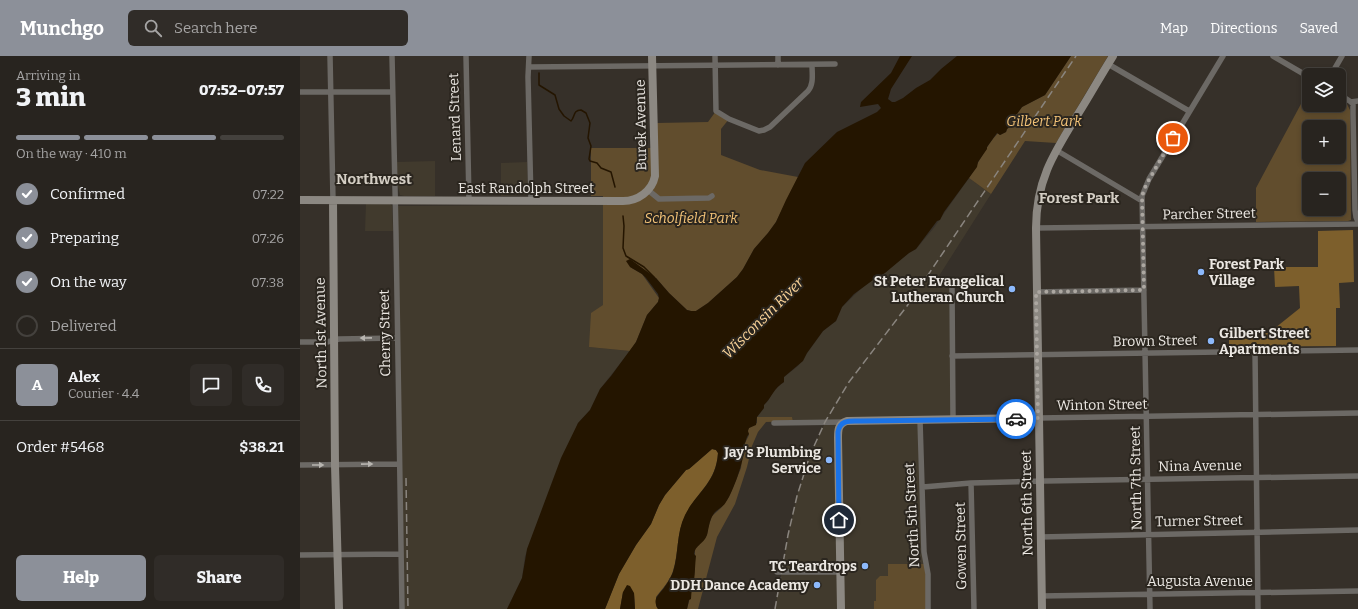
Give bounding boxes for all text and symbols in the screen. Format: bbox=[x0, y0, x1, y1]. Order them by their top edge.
search box bbox=[128, 10, 408, 46]
text: Munchgo bbox=[20, 17, 104, 40]
icon: search bbox=[142, 17, 164, 39]
text: Search here bbox=[174, 19, 257, 37]
text: Map bbox=[1160, 20, 1188, 37]
text: Directions bbox=[1210, 20, 1278, 37]
text: Saved bbox=[1300, 20, 1338, 37]
text: Arriving in bbox=[16, 68, 81, 83]
map controls bbox=[1302, 68, 1346, 216]
button: layers bbox=[1302, 68, 1346, 112]
street label: Lenard Street bbox=[445, 73, 465, 161]
street label: Burek Avenue bbox=[632, 79, 650, 171]
text: 07:52–07:57 bbox=[199, 81, 284, 99]
text: 3 min bbox=[16, 82, 86, 113]
park label: Gilbert Park bbox=[1006, 113, 1082, 130]
button: + bbox=[1302, 120, 1346, 164]
pin bbox=[1156, 121, 1190, 155]
icon: bag bbox=[1162, 127, 1184, 149]
text: On the way · 410 m bbox=[16, 146, 127, 161]
district label: Northwest bbox=[336, 170, 412, 188]
button: − bbox=[1302, 172, 1346, 216]
street label: East Randolph Street bbox=[458, 180, 594, 197]
icon: check bbox=[16, 183, 38, 205]
text: Confirmed bbox=[50, 185, 125, 203]
text: 07:22 bbox=[252, 187, 284, 202]
district label: Forest Park bbox=[1039, 189, 1119, 207]
street label: Parcher Street bbox=[1162, 205, 1256, 223]
park label: Scholfield Park bbox=[644, 210, 738, 227]
icon: check bbox=[16, 227, 38, 249]
text: Preparing bbox=[50, 229, 119, 247]
text: 07:26 bbox=[252, 231, 284, 246]
place label: Forest Park Village bbox=[1209, 256, 1285, 289]
marker: Forest Park Village bbox=[1196, 267, 1206, 277]
icon: check bbox=[16, 271, 38, 293]
text: On the way bbox=[50, 273, 127, 291]
water label: Wisconsin River bbox=[719, 273, 808, 362]
place label: St Peter Evangelical Lutheran Church bbox=[874, 273, 1005, 306]
text: 07:38 bbox=[251, 275, 284, 290]
street label: North 1st Avenue bbox=[312, 277, 330, 389]
marker: St Peter Evangelical Lutheran Church bbox=[1007, 284, 1017, 294]
street label: Cherry Street bbox=[376, 289, 394, 377]
text: Delivered bbox=[50, 317, 117, 335]
place label: Gilbert Street Apartments bbox=[1219, 325, 1310, 358]
street label: Brown Street bbox=[1113, 332, 1197, 350]
one-way arrow bbox=[359, 335, 372, 341]
marker: Gilbert Street Apartments bbox=[1206, 336, 1216, 346]
button: chat bbox=[190, 364, 232, 406]
button: phone bbox=[242, 364, 284, 406]
text: Alex bbox=[68, 368, 100, 386]
text: A bbox=[32, 376, 42, 394]
text: Courier · 4.4 bbox=[68, 386, 139, 401]
street label: Winton Street bbox=[1056, 396, 1148, 414]
courier bbox=[996, 399, 1036, 439]
icon: car bbox=[1005, 408, 1027, 430]
street label: North 7th Street bbox=[1127, 426, 1145, 530]
text: Order #5468 bbox=[16, 438, 105, 456]
text: $38.21 bbox=[239, 438, 284, 456]
place label: Jay's Plumbing Service bbox=[723, 444, 821, 477]
street label: North 6th Street bbox=[1018, 450, 1036, 556]
marker: Jay's Plumbing Service bbox=[824, 455, 834, 465]
street label: Nina Avenue bbox=[1158, 457, 1242, 475]
one-way arrow bbox=[361, 461, 373, 468]
one-way arrow bbox=[312, 462, 325, 468]
street label: North 5th Street bbox=[901, 462, 923, 568]
street label: Gowen Street bbox=[952, 502, 970, 590]
pin bbox=[822, 503, 856, 537]
icon: home bbox=[828, 509, 850, 531]
street label: Turner Street bbox=[1155, 512, 1243, 530]
button: Help bbox=[16, 555, 146, 601]
button: Share bbox=[154, 555, 284, 601]
place label: TC Teardrops bbox=[769, 558, 857, 575]
marker: TC Teardrops bbox=[860, 561, 870, 571]
street label: Augusta Avenue bbox=[1147, 573, 1253, 590]
place label: DDH Dance Academy bbox=[670, 577, 809, 594]
marker: DDH Dance Academy bbox=[812, 580, 822, 590]

